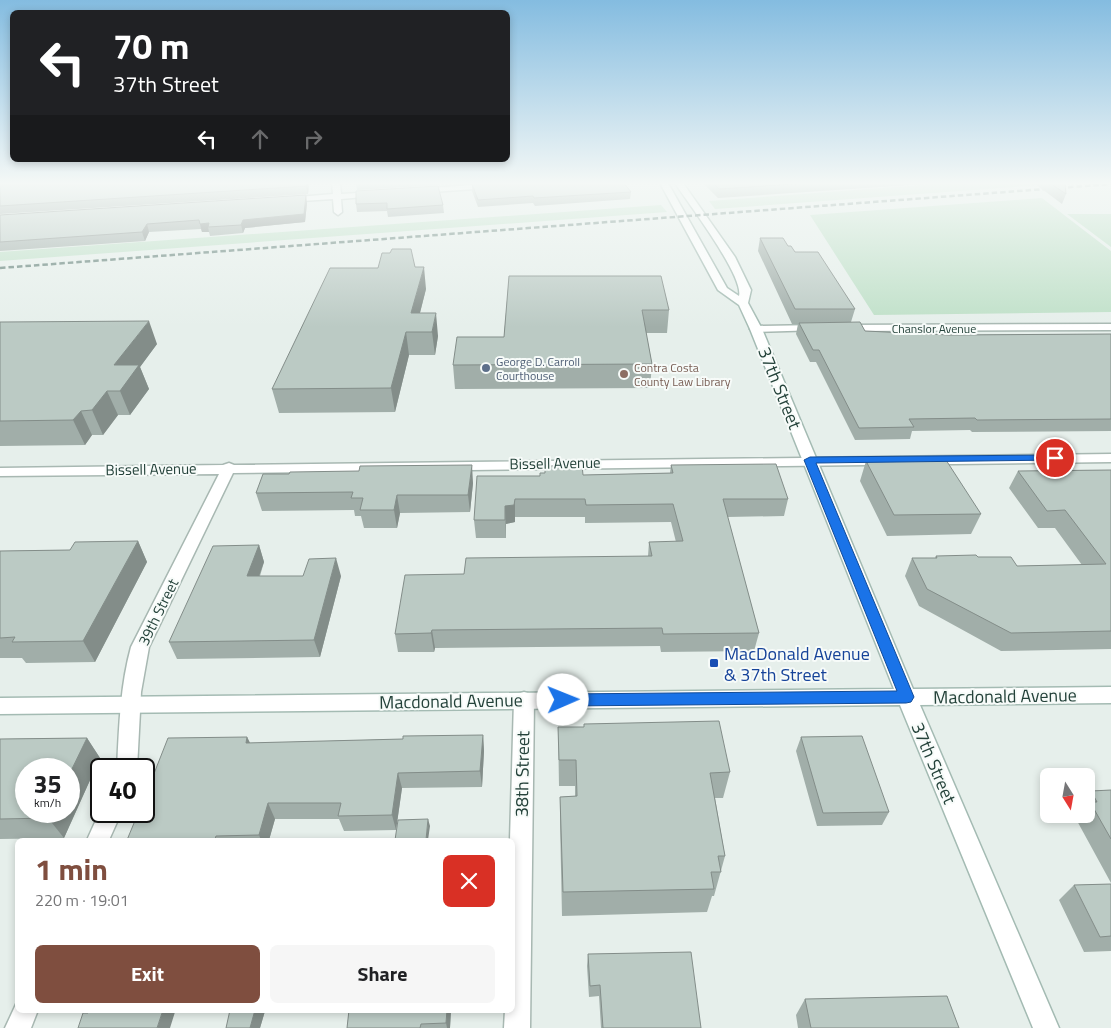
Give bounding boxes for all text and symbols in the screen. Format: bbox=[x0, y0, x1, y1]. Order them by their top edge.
text: 70 m bbox=[113, 19, 189, 73]
icon: left bbox=[30, 30, 95, 95]
text: 37th Street bbox=[113, 67, 219, 101]
icon: left bbox=[193, 125, 221, 153]
icon: ahead bbox=[246, 125, 274, 153]
icon: right bbox=[299, 125, 327, 153]
street label: Chanslor Avenue bbox=[892, 319, 976, 338]
street label: 37th Street bbox=[751, 343, 809, 434]
place label: George D. Carroll Courthouse bbox=[496, 352, 580, 385]
place label: Contra Costa County Law Library bbox=[634, 358, 731, 391]
marker: George D. Carroll Courthouse bbox=[480, 362, 492, 374]
marker: Contra Costa County Law Library bbox=[618, 368, 630, 380]
pin bbox=[1034, 437, 1076, 479]
icon: arrive bbox=[1041, 444, 1069, 472]
street label: Bissell Avenue bbox=[509, 451, 601, 475]
street label: Bissell Avenue bbox=[105, 457, 197, 481]
street label: 39th Street bbox=[132, 574, 184, 649]
place label: MacDonald Avenue & 37th Street bbox=[724, 640, 870, 688]
marker: MacDonald Avenue & 37th Street bbox=[708, 657, 720, 669]
position arrow bbox=[536, 673, 588, 725]
street label: Macdonald Avenue bbox=[933, 681, 1077, 711]
street label: Macdonald Avenue bbox=[379, 686, 523, 716]
street label: 37th Street bbox=[905, 718, 964, 809]
street label: 38th Street bbox=[508, 730, 536, 817]
speed limit sign: 40 bbox=[90, 758, 155, 823]
text: 35 bbox=[33, 765, 62, 803]
north arrow bbox=[1040, 768, 1095, 822]
map controls bbox=[1040, 768, 1095, 823]
text: km/h bbox=[34, 793, 61, 812]
text: 1 min bbox=[35, 846, 108, 892]
button: close bbox=[443, 855, 495, 907]
text: 220 m · 19:01 bbox=[35, 888, 129, 912]
button: Exit bbox=[35, 945, 260, 1003]
button: Share bbox=[270, 945, 495, 1003]

